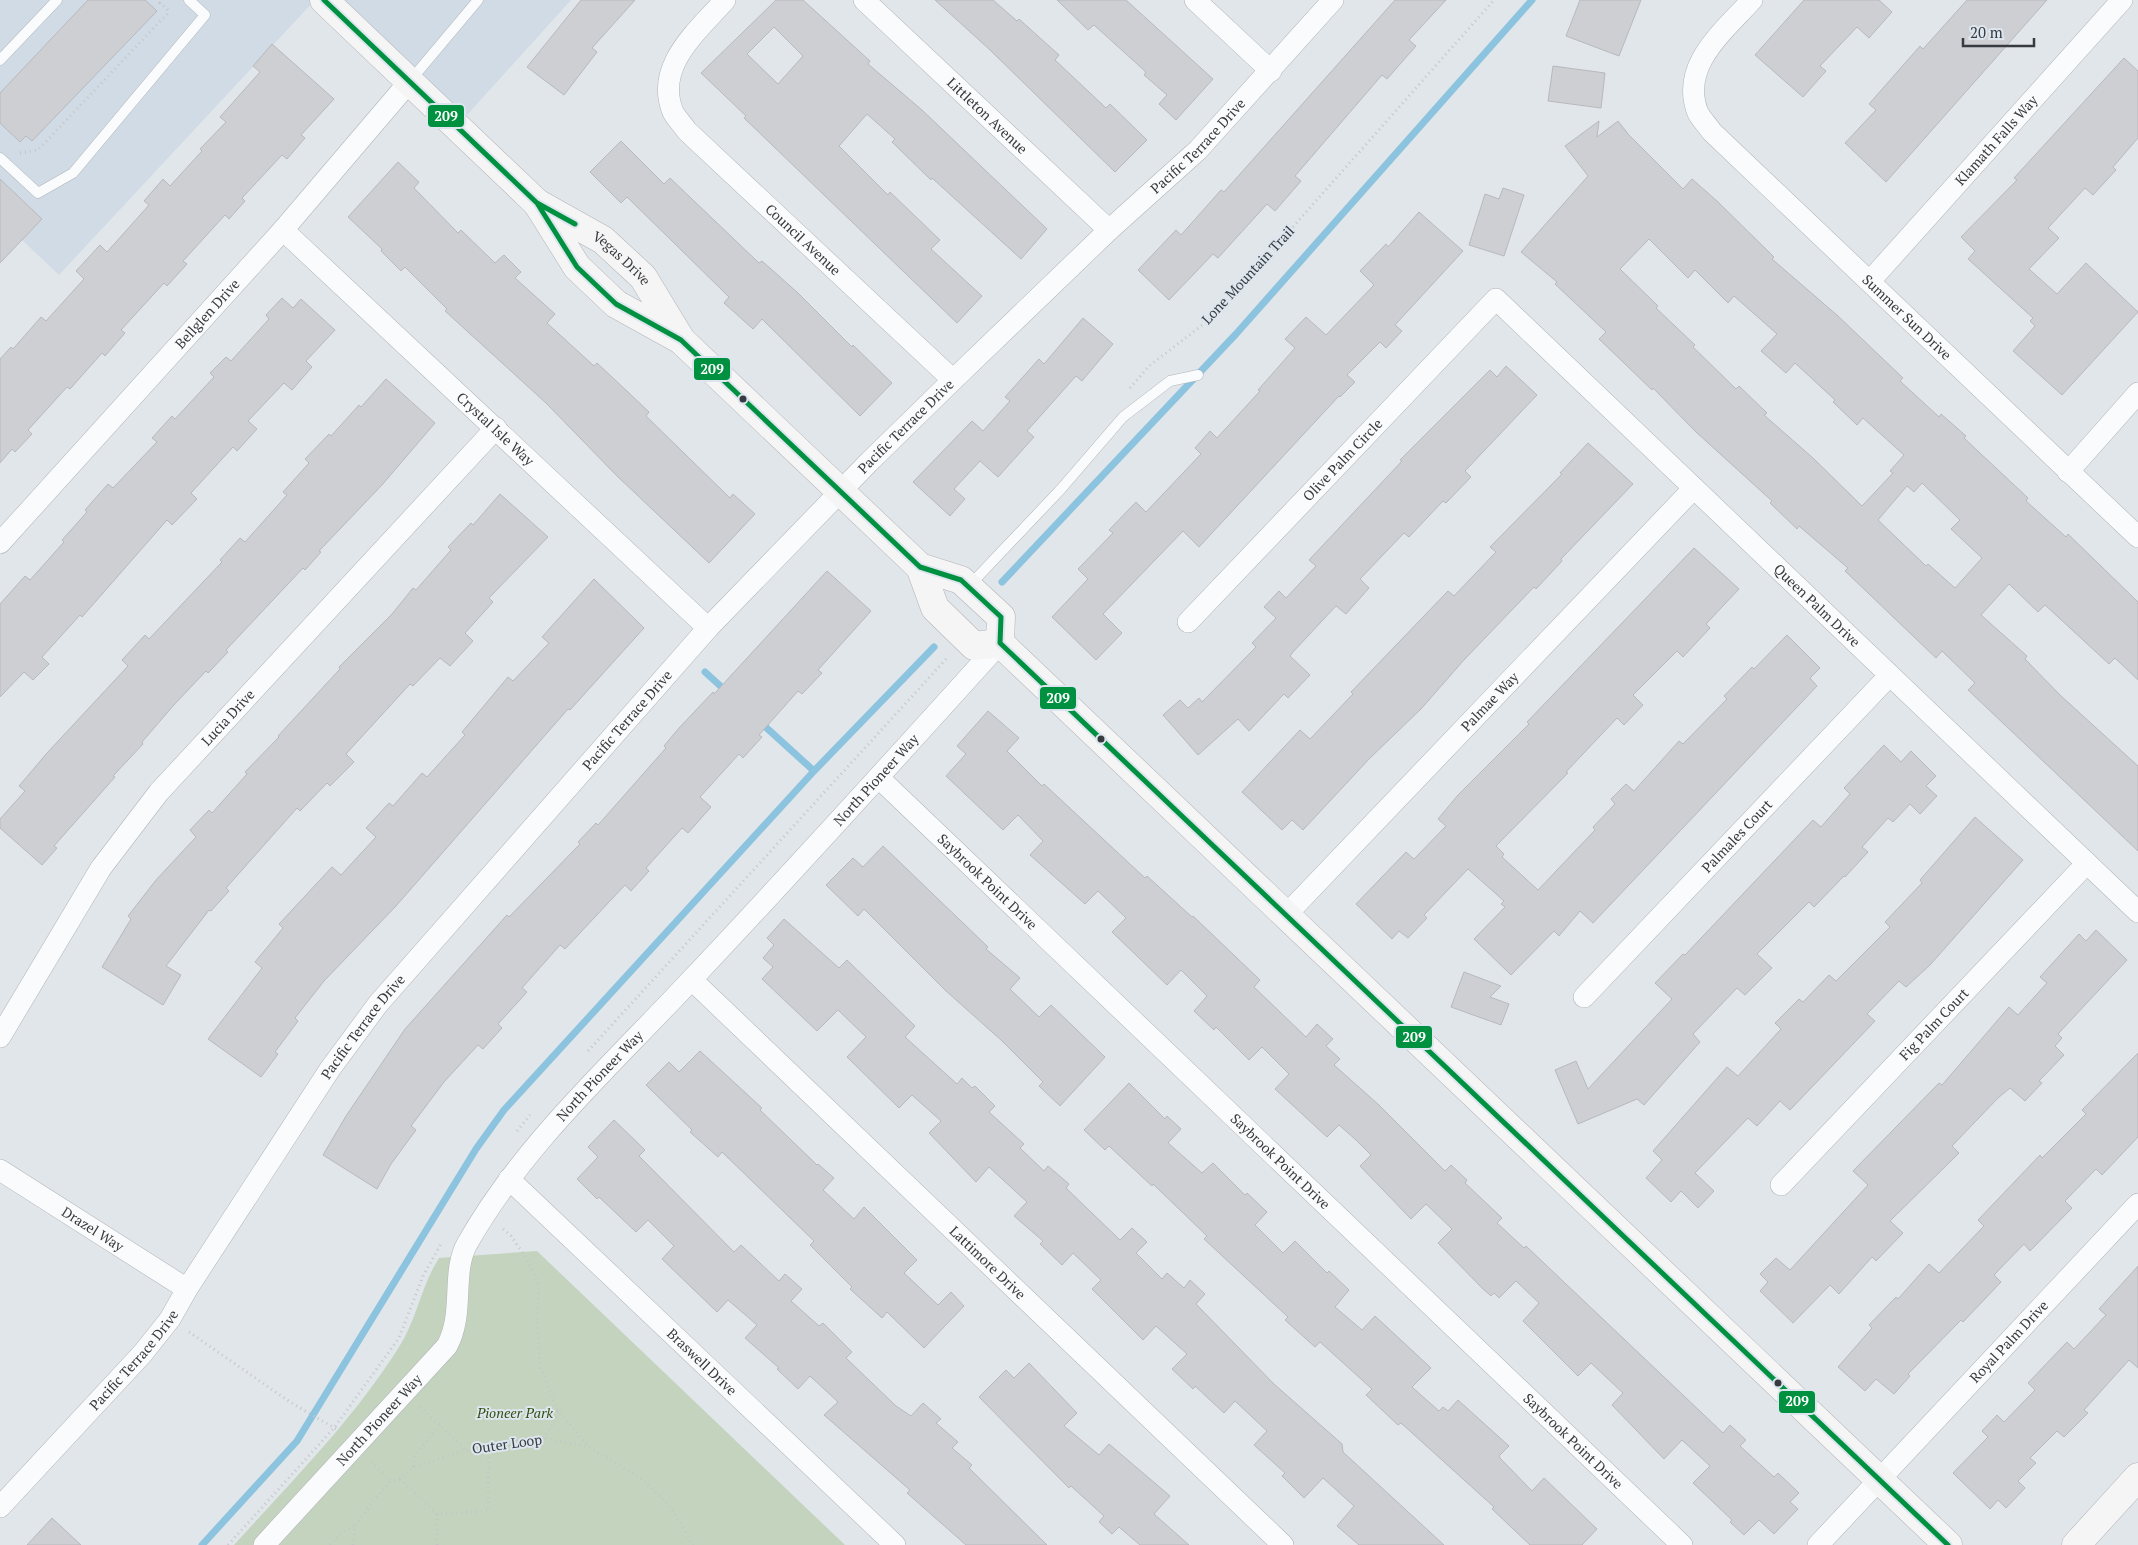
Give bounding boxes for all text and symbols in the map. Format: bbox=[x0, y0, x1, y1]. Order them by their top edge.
scale bar bbox=[1963, 15, 2034, 47]
text: 20 m bbox=[1970, 22, 2003, 42]
street label: Littleton Avenue bbox=[943, 73, 1032, 158]
street label: Klamath Falls Way bbox=[1950, 90, 2042, 189]
street label: Pacific Terrace Drive bbox=[1146, 94, 1249, 197]
line badge: 209 bbox=[427, 104, 465, 128]
text: 209 bbox=[434, 106, 458, 125]
street label: Council Avenue bbox=[762, 199, 845, 279]
street label: Lone Mountain Trail bbox=[1197, 221, 1298, 328]
street label: Vegas Drive bbox=[590, 226, 656, 288]
street label: Summer Sun Drive bbox=[1859, 270, 1956, 364]
street label: Bellglen Drive bbox=[170, 274, 243, 352]
line badge: 209 bbox=[693, 357, 731, 381]
text: 209 bbox=[700, 359, 724, 378]
street label: Pacific Terrace Drive bbox=[853, 375, 958, 477]
street label: Crystal Isle Way bbox=[453, 388, 539, 470]
unlabelled marker bbox=[738, 394, 748, 404]
street label: Olive Palm Circle bbox=[1298, 414, 1386, 505]
street label: Queen Palm Drive bbox=[1770, 559, 1865, 651]
street label: Pacific Terrace Drive bbox=[578, 666, 676, 774]
street label: Palmae Way bbox=[1456, 667, 1523, 735]
street label: Lucia Drive bbox=[197, 685, 258, 749]
line badge: 209 bbox=[1039, 686, 1077, 710]
text: 209 bbox=[1046, 688, 1070, 707]
street label: North Pioneer Way bbox=[829, 729, 923, 830]
unlabelled marker bbox=[1096, 734, 1106, 744]
street label: Palmales Court bbox=[1697, 794, 1777, 877]
street label: Saybrook Point Drive bbox=[934, 829, 1042, 933]
street label: Pacific Terrace Drive bbox=[316, 970, 409, 1082]
street label: Fig Palm Court bbox=[1895, 983, 1973, 1064]
street label: North Pioneer Way bbox=[552, 1025, 647, 1125]
line badge: 209 bbox=[1395, 1025, 1433, 1049]
text: 209 bbox=[1402, 1027, 1426, 1046]
street label: Saybrook Point Drive bbox=[1227, 1109, 1335, 1213]
street label: Drazel Way bbox=[58, 1202, 129, 1256]
street label: Lattimore Drive bbox=[946, 1221, 1030, 1303]
street label: Royal Palm Drive bbox=[1965, 1296, 2052, 1387]
street label: Pacific Terrace Drive bbox=[85, 1306, 182, 1414]
street label: Braswell Drive bbox=[663, 1324, 741, 1399]
street label: North Pioneer Way bbox=[332, 1369, 426, 1469]
unlabelled marker bbox=[1773, 1378, 1783, 1388]
street label: Saybrook Point Drive bbox=[1520, 1389, 1628, 1493]
line badge: 209 bbox=[1778, 1390, 1816, 1414]
text: 209 bbox=[1785, 1391, 1809, 1410]
park label: Pioneer Park bbox=[476, 1403, 553, 1422]
street label: Outer Loop bbox=[471, 1429, 543, 1458]

